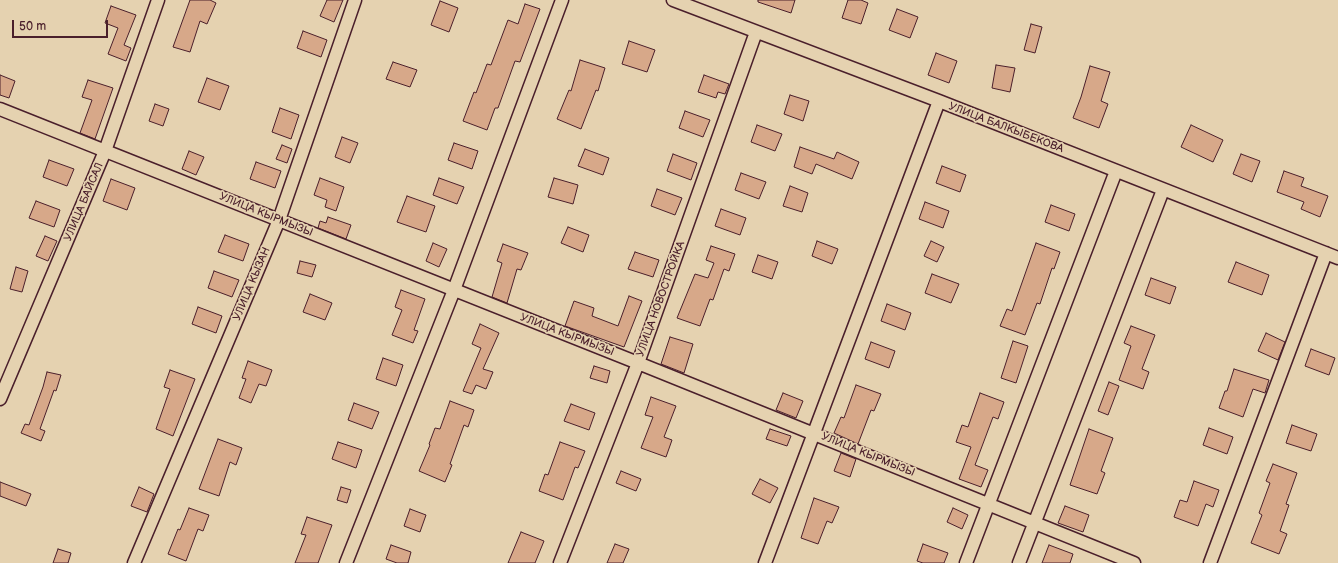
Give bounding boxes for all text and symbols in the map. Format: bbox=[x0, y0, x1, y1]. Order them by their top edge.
scale bar bbox=[14, 12, 110, 38]
text: 50 m bbox=[19, 19, 46, 34]
street label: УЛИЦА БАЛКЫБЕКОВА bbox=[947, 100, 1065, 156]
street label: УЛИЦА БАЙСАЛ bbox=[62, 161, 106, 243]
street label: УЛИЦА КЫРМЫЗЫ bbox=[217, 190, 315, 240]
street label: УЛИЦА НОВОСТРОЙКА bbox=[634, 239, 688, 359]
street label: УЛИЦА КЫЗАН bbox=[231, 245, 273, 323]
street label: УЛИЦА КЫРМЫЗЫ bbox=[518, 311, 616, 359]
street label: УЛИЦА КЫРМЫЗЫ bbox=[819, 430, 917, 480]

